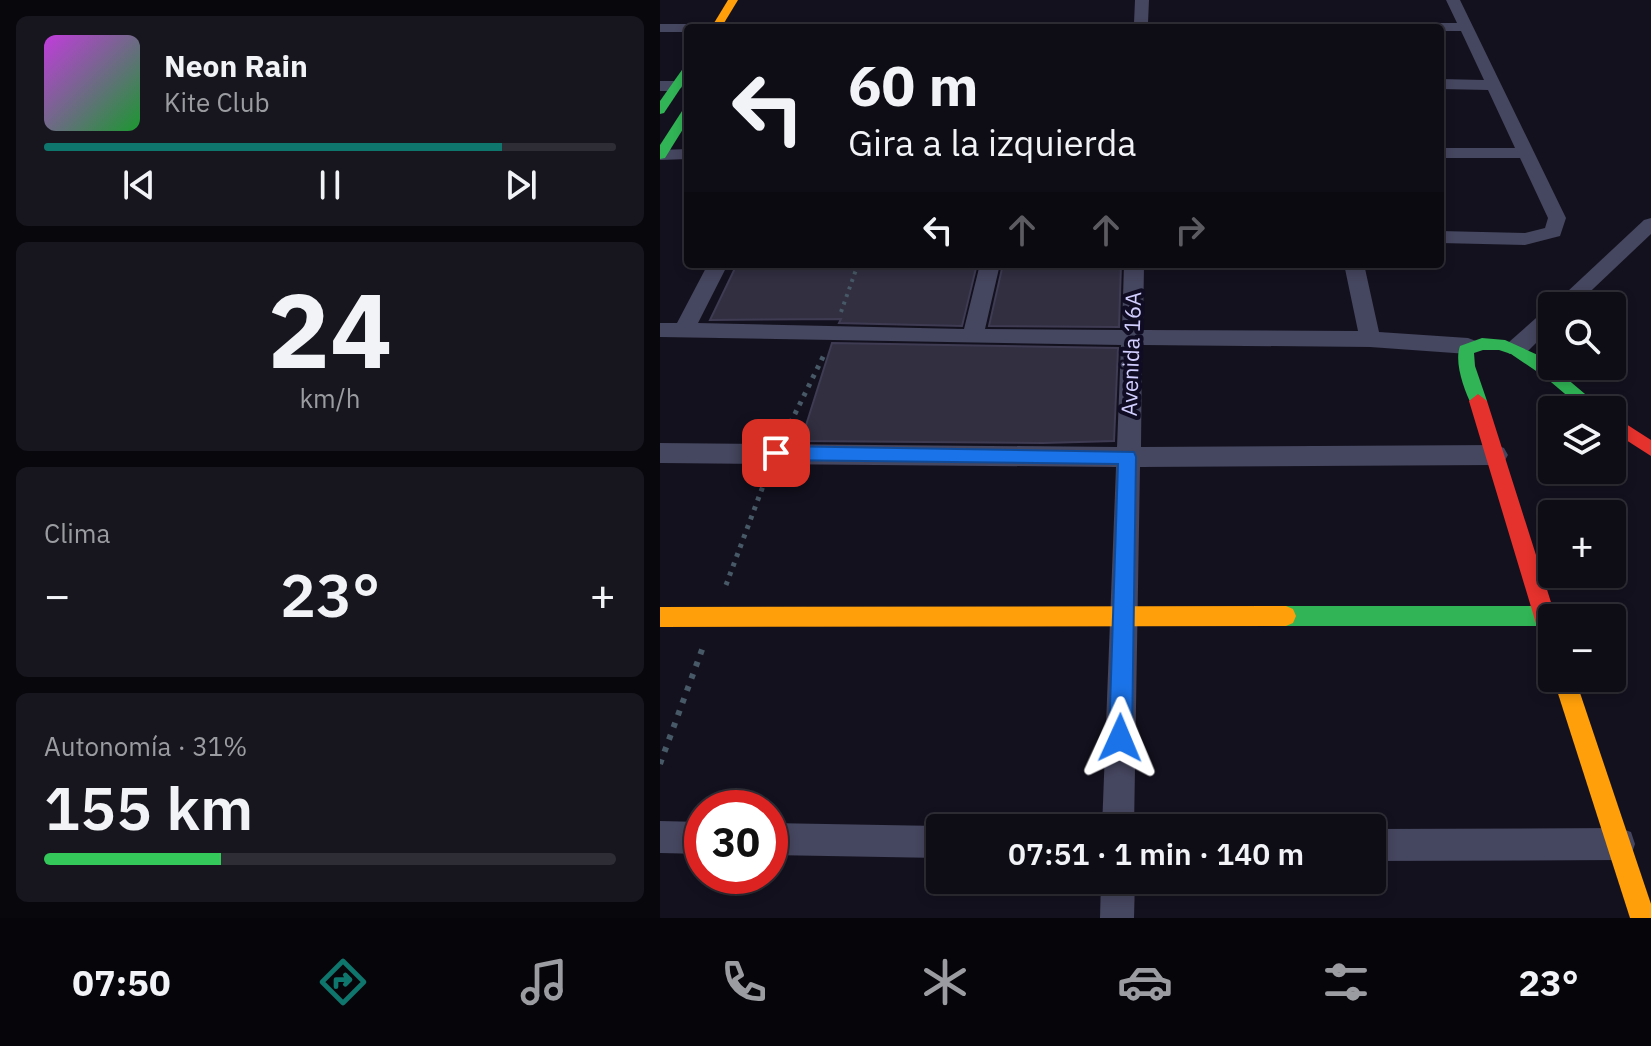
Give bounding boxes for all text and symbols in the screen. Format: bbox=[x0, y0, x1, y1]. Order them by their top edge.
text: Neon Rain bbox=[164, 46, 308, 85]
text: 60 m bbox=[848, 49, 978, 121]
icon: left bbox=[716, 56, 820, 160]
text: Kite Club bbox=[164, 85, 269, 119]
text: Gira a la izquierda bbox=[848, 119, 1137, 166]
icon: previous bbox=[117, 163, 161, 207]
icon: pause bbox=[308, 163, 352, 207]
icon: next bbox=[499, 163, 543, 207]
icon: left bbox=[916, 208, 960, 252]
icon: ahead bbox=[1000, 208, 1044, 252]
icon: ahead bbox=[1084, 208, 1128, 252]
icon: right bbox=[1168, 208, 1212, 252]
text: 24 bbox=[268, 261, 392, 397]
street label: Avenida 16A bbox=[1114, 291, 1147, 417]
map controls bbox=[1538, 292, 1626, 692]
button: search bbox=[1538, 292, 1626, 380]
text: km/h bbox=[299, 381, 361, 415]
button: layers bbox=[1538, 396, 1626, 484]
pin bbox=[742, 419, 810, 487]
icon: arrive bbox=[754, 431, 798, 475]
button: + bbox=[1538, 500, 1626, 588]
text: Clima bbox=[44, 516, 110, 550]
text: 23° bbox=[280, 555, 380, 634]
text: − bbox=[44, 566, 70, 623]
text: + bbox=[590, 566, 616, 623]
button: − bbox=[1538, 604, 1626, 692]
position arrow bbox=[1078, 696, 1162, 780]
text: Autonomía · 31% bbox=[44, 729, 247, 763]
text: 155 km bbox=[44, 768, 253, 847]
speed limit sign: 30 bbox=[684, 790, 788, 894]
text: 07:51 · 1 min · 140 m bbox=[1008, 834, 1304, 873]
icon: directions bbox=[315, 954, 371, 1010]
icon: music bbox=[516, 954, 572, 1010]
icon: phone bbox=[716, 954, 772, 1010]
icon: climate bbox=[917, 954, 973, 1010]
icon: car bbox=[1117, 954, 1173, 1010]
icon: filters bbox=[1318, 954, 1374, 1010]
text: 07:50 bbox=[72, 959, 171, 1006]
text: 23° bbox=[1519, 959, 1579, 1006]

